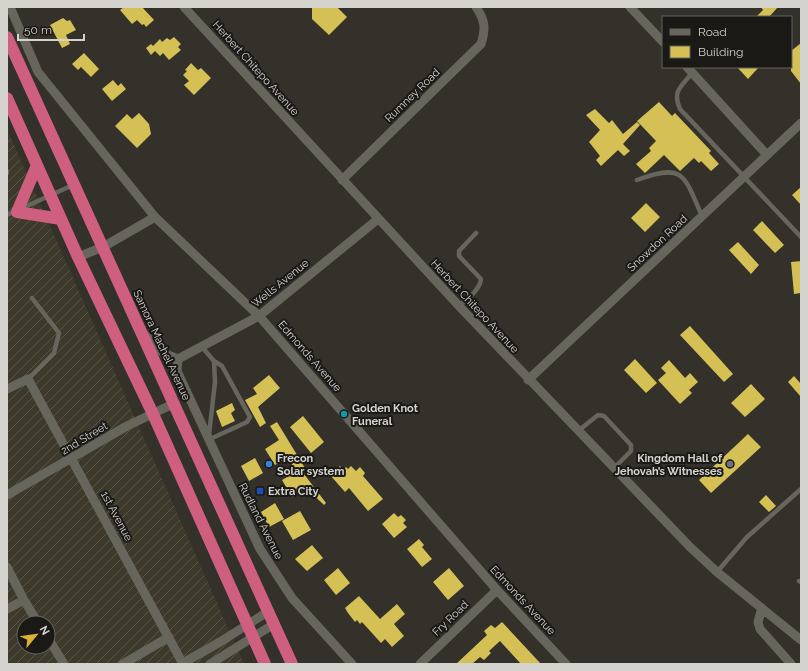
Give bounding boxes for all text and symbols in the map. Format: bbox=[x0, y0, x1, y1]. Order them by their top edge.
scale bar bbox=[18, 16, 84, 42]
legend bbox=[662, 16, 792, 68]
street label: Herbert Chitepo Avenue bbox=[210, 18, 302, 119]
text: 50 m bbox=[24, 23, 52, 37]
text: Road bbox=[698, 25, 727, 39]
text: Building bbox=[698, 45, 744, 59]
street label: Rumney Road bbox=[382, 66, 443, 125]
street label: Snowdon Road bbox=[625, 212, 690, 274]
street label: Wells Avenue bbox=[249, 256, 312, 310]
street label: Herbert Chitepo Avenue bbox=[428, 257, 522, 356]
street label: Samora Machel Avenue bbox=[130, 288, 193, 403]
street label: Edmonds Avenue bbox=[275, 318, 344, 395]
place label: Golden Knot Funeral bbox=[352, 402, 419, 428]
marker: Golden Knot Funeral bbox=[339, 409, 349, 419]
street label: 2nd Street bbox=[58, 419, 110, 457]
place label: Frecon Solar system bbox=[277, 452, 344, 478]
place label: Kingdom Hall of Jehovah’s Witnesses bbox=[615, 452, 723, 478]
marker: Frecon Solar system bbox=[264, 459, 274, 469]
marker: Kingdom Hall of Jehovah’s Witnesses bbox=[725, 459, 735, 469]
street label: Rudland Avenue bbox=[236, 481, 286, 562]
place label: Extra City bbox=[268, 485, 318, 498]
marker: Extra City bbox=[255, 486, 265, 496]
street label: 1st Avenue bbox=[98, 489, 135, 544]
street label: Edmonds Avenue bbox=[487, 563, 558, 638]
street label: Fry Road bbox=[430, 598, 471, 639]
north arrow bbox=[16, 615, 56, 655]
text: N bbox=[37, 624, 52, 637]

